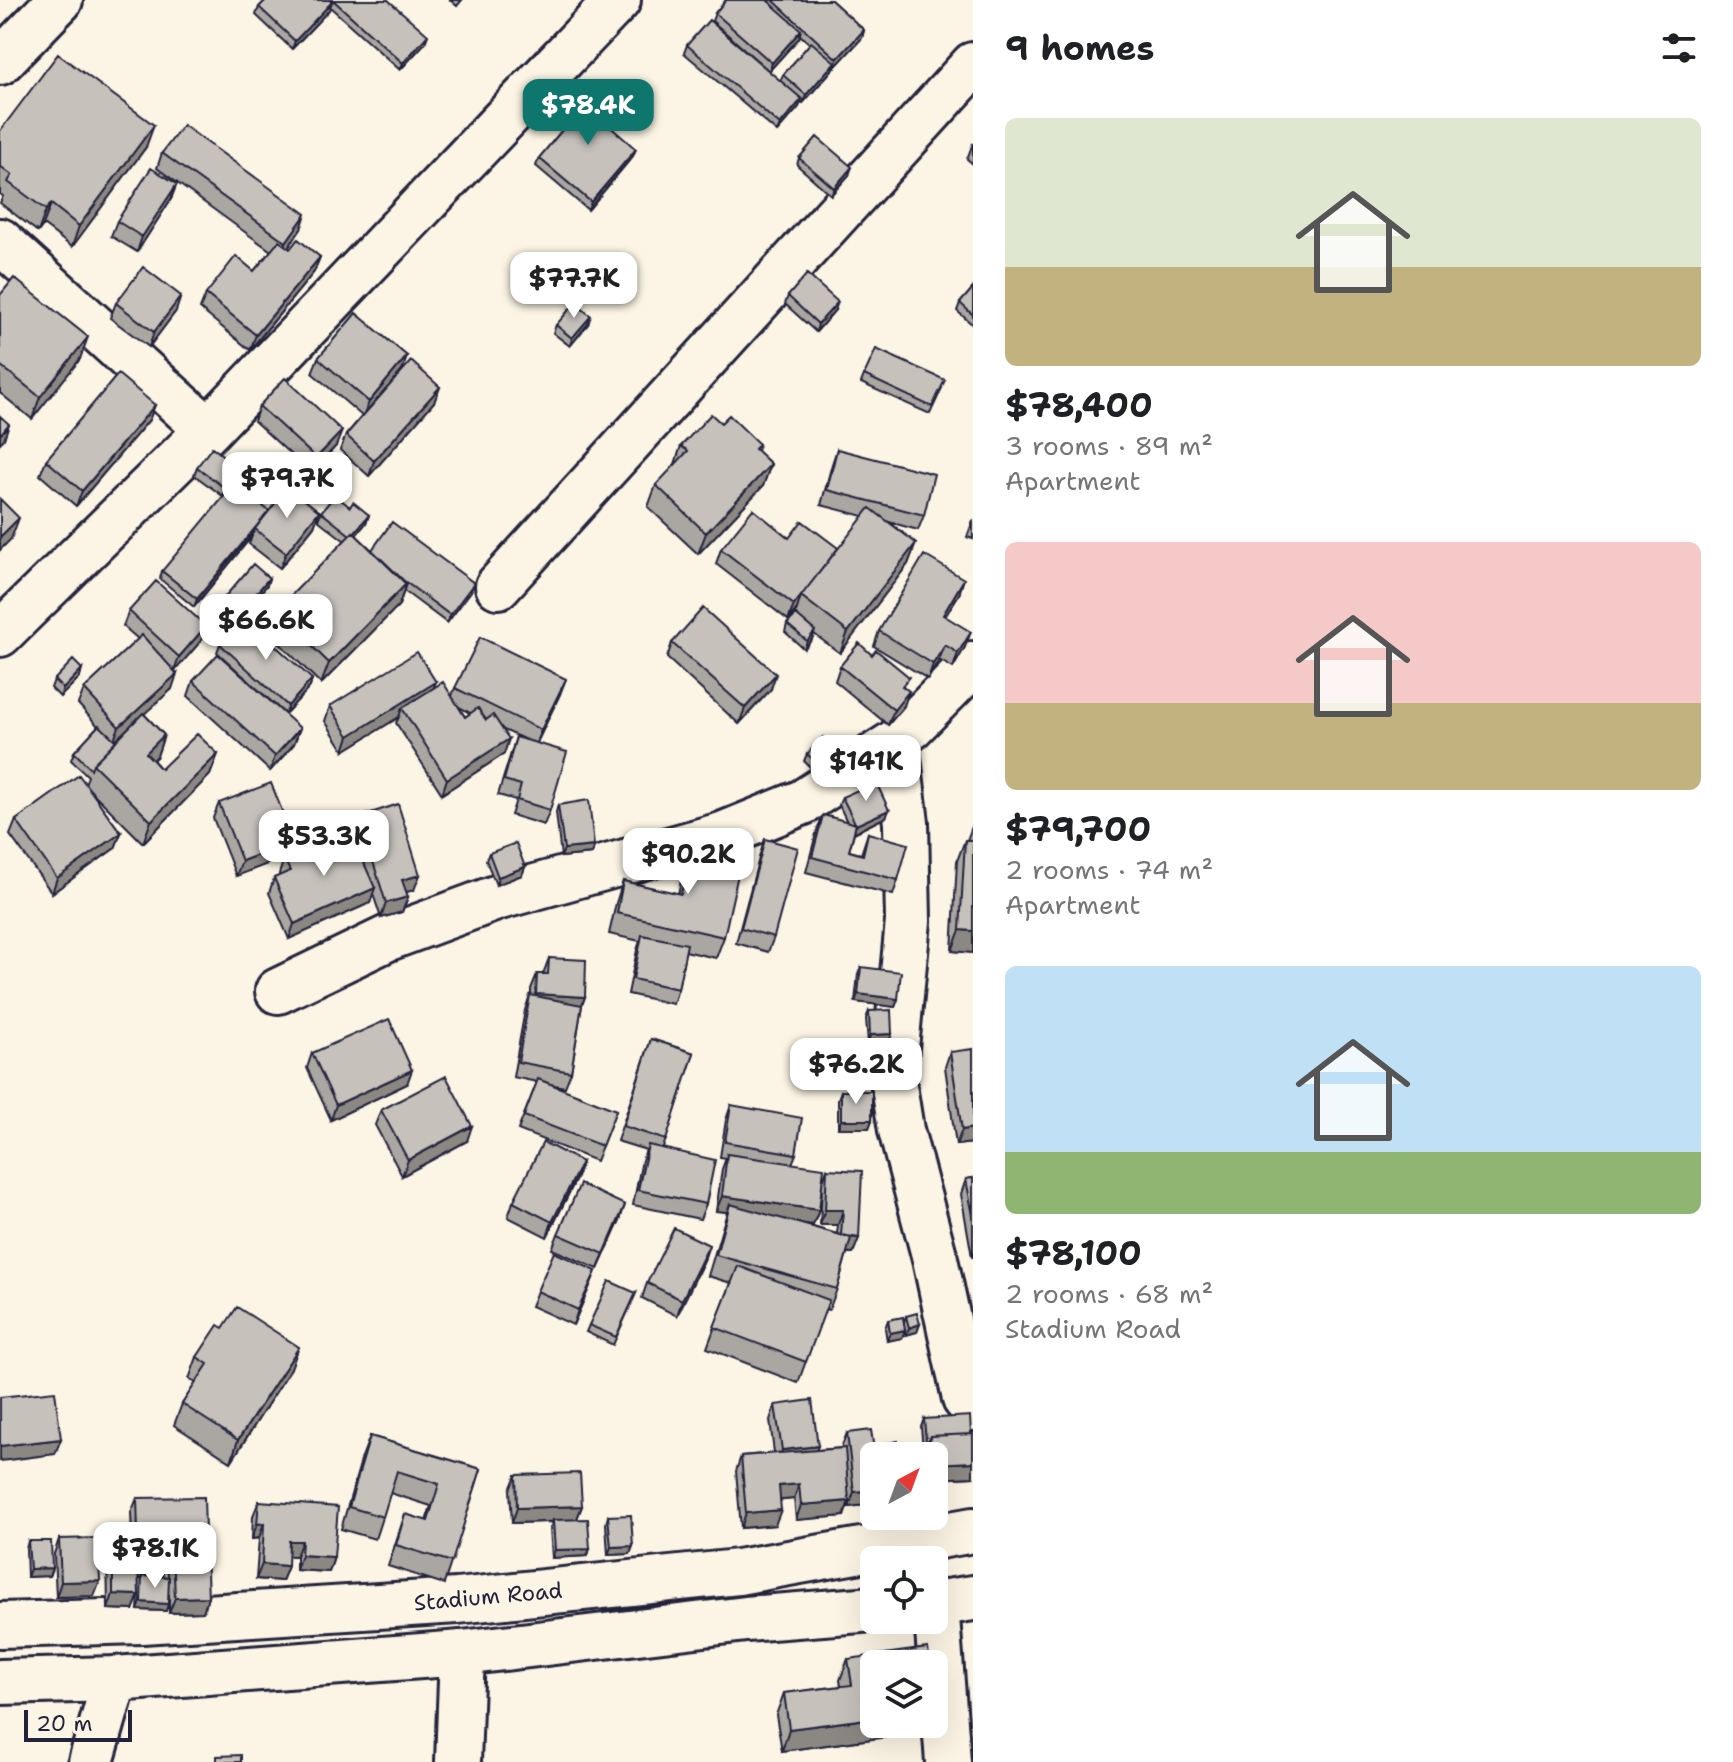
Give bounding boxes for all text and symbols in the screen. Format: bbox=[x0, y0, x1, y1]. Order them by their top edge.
text: 9 homes bbox=[1005, 25, 1154, 71]
icon: filters bbox=[1657, 26, 1701, 70]
pin: $78.4K bbox=[523, 79, 653, 147]
text: $78.4K bbox=[541, 87, 635, 122]
icon: home bbox=[1281, 170, 1425, 314]
pin: $77.7K bbox=[509, 252, 639, 320]
text: $77.7K bbox=[528, 260, 620, 295]
text: $78,400 bbox=[1005, 382, 1153, 428]
text: 3 rooms · 89 m² bbox=[1005, 428, 1213, 463]
pin: $79.7K bbox=[222, 452, 352, 520]
text: $79.7K bbox=[240, 460, 334, 495]
text: Apartment bbox=[1005, 463, 1141, 498]
pin: $66.6K bbox=[201, 594, 331, 662]
icon: home bbox=[1281, 594, 1425, 738]
text: $66.6K bbox=[218, 602, 314, 637]
pin: $141K bbox=[810, 735, 922, 803]
text: $141K bbox=[829, 743, 903, 778]
text: $79,700 bbox=[1005, 806, 1151, 852]
pin: $53.3K bbox=[259, 810, 389, 878]
text: $53.3K bbox=[277, 818, 371, 853]
pin: $90.2K bbox=[623, 828, 753, 896]
text: $90.2K bbox=[641, 836, 735, 871]
text: 2 rooms · 74 m² bbox=[1005, 852, 1213, 887]
text: Apartment bbox=[1005, 887, 1141, 922]
icon: home bbox=[1281, 1018, 1425, 1162]
pin: $76.2K bbox=[791, 1038, 921, 1106]
text: $76.2K bbox=[808, 1046, 904, 1081]
text: $78,100 bbox=[1005, 1230, 1142, 1276]
text: 2 rooms · 68 m² bbox=[1005, 1276, 1213, 1311]
text: Stadium Road bbox=[1005, 1311, 1181, 1346]
north arrow bbox=[860, 1442, 948, 1530]
map controls bbox=[860, 1442, 948, 1738]
pin: $78.1K bbox=[90, 1522, 220, 1590]
text: $78.1K bbox=[111, 1530, 199, 1565]
button: locate bbox=[860, 1546, 948, 1634]
street label: Stadium Road bbox=[413, 1576, 563, 1617]
button: layers bbox=[860, 1650, 948, 1738]
scale bar bbox=[24, 1706, 132, 1742]
text: 20 m bbox=[36, 1709, 93, 1738]

